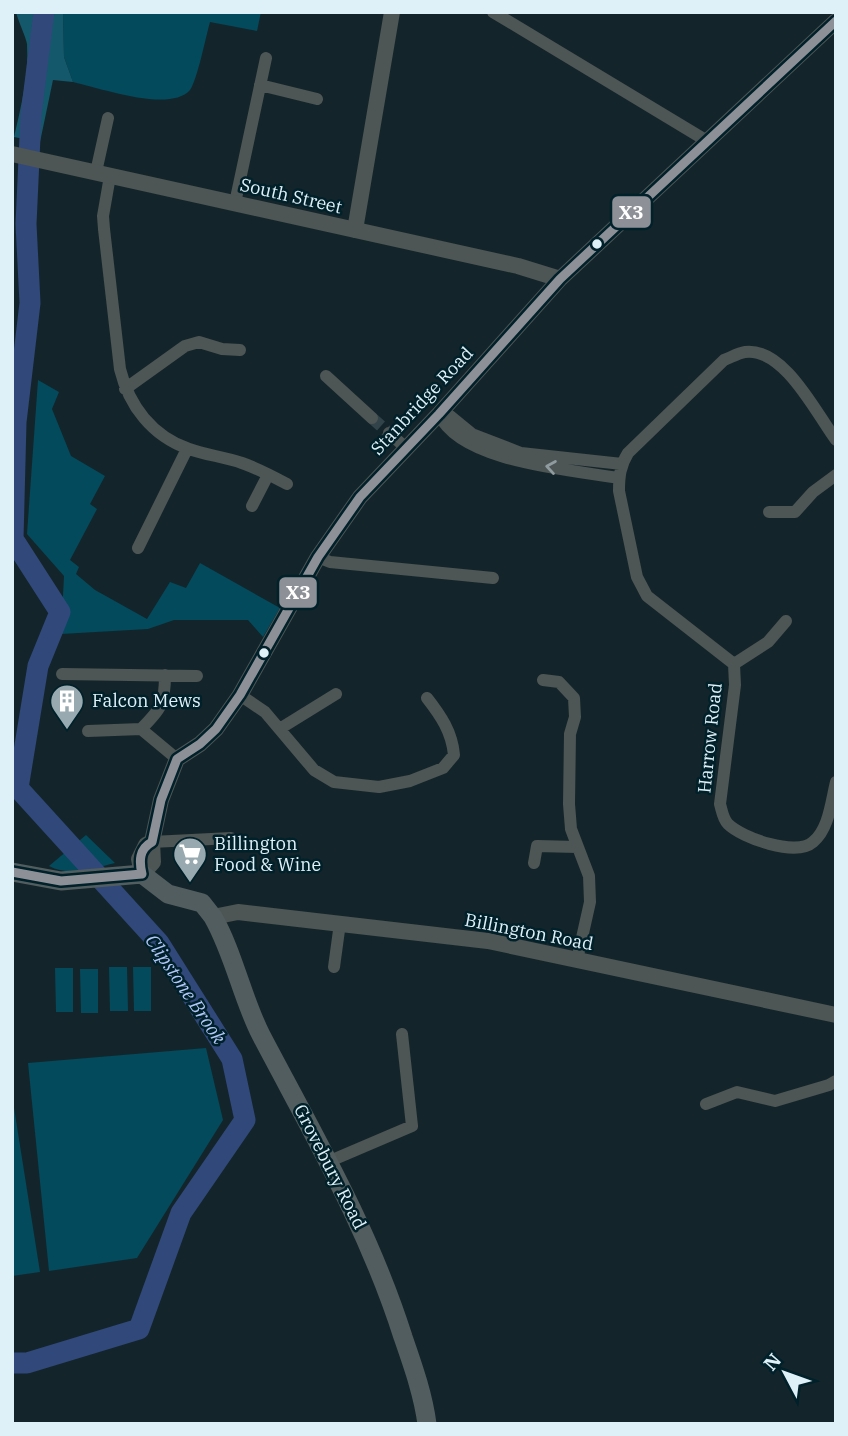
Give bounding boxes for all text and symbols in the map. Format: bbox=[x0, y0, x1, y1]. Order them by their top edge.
street label: South Street bbox=[238, 173, 344, 218]
line badge: X3 bbox=[611, 195, 652, 229]
text: X3 bbox=[618, 200, 644, 224]
unlabelled marker bbox=[590, 237, 604, 251]
street label: Stanbridge Road bbox=[365, 342, 478, 460]
one-way arrow bbox=[545, 460, 557, 475]
line badge: X3 bbox=[278, 576, 318, 609]
text: X3 bbox=[285, 580, 311, 604]
unlabelled marker bbox=[257, 646, 271, 660]
street label: Harrow Road bbox=[692, 681, 727, 794]
building icon: Falcon Mews bbox=[48, 682, 86, 731]
place label: Falcon Mews bbox=[92, 689, 201, 712]
place label: Billington Food & Wine bbox=[214, 832, 321, 876]
supermarket icon: Billington Food & Wine bbox=[171, 835, 209, 884]
street label: Billington Road bbox=[463, 908, 595, 955]
water label: Clipstone Brook bbox=[140, 929, 232, 1049]
street label: Grovebury Road bbox=[289, 1100, 372, 1233]
north arrow bbox=[750, 1338, 820, 1408]
text: N bbox=[758, 1348, 786, 1375]

